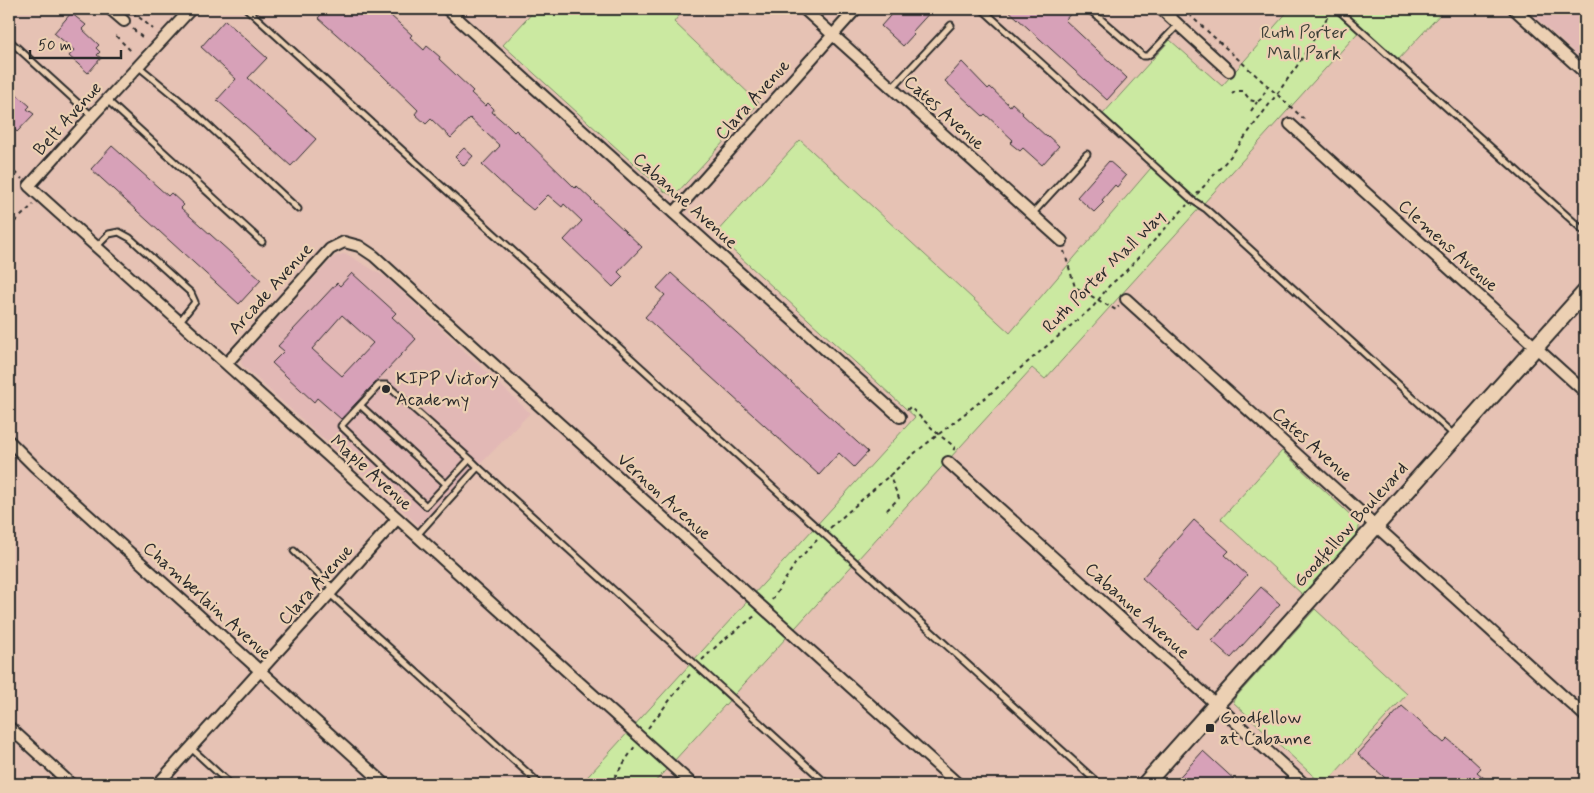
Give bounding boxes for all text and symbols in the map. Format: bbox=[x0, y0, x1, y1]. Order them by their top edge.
park label: Ruth Porter Mall Park bbox=[1261, 21, 1348, 66]
scale bar bbox=[30, 28, 121, 60]
text: 50 m bbox=[38, 36, 72, 56]
street label: Clara Avenue bbox=[710, 54, 796, 146]
street label: Cates Avenue bbox=[898, 70, 990, 156]
street label: Belt Avenue bbox=[28, 77, 108, 161]
street label: Cabanne Avenue bbox=[627, 147, 743, 255]
street label: Clemens Avenue bbox=[1393, 194, 1503, 298]
street label: Ruth Porter Mall Way bbox=[1037, 205, 1171, 339]
street label: Arcade Avenue bbox=[223, 238, 319, 340]
place label: KIPP Victory Academy bbox=[396, 367, 499, 412]
marker: KIPP Victory Academy bbox=[380, 383, 392, 395]
street label: Cates Avenue bbox=[1266, 402, 1358, 488]
street label: Maple Avenue bbox=[325, 430, 417, 516]
street label: Vernon Avenue bbox=[611, 448, 717, 546]
street label: Goodfellow Boulevard bbox=[1288, 457, 1414, 593]
street label: Chamberlain Avenue bbox=[137, 536, 277, 666]
street label: Clara Avenue bbox=[273, 539, 359, 631]
street label: Cabanne Avenue bbox=[1079, 557, 1195, 665]
place label: Goodfellow at Cabanne bbox=[1220, 706, 1312, 751]
marker: Goodfellow at Cabanne bbox=[1204, 722, 1216, 734]

